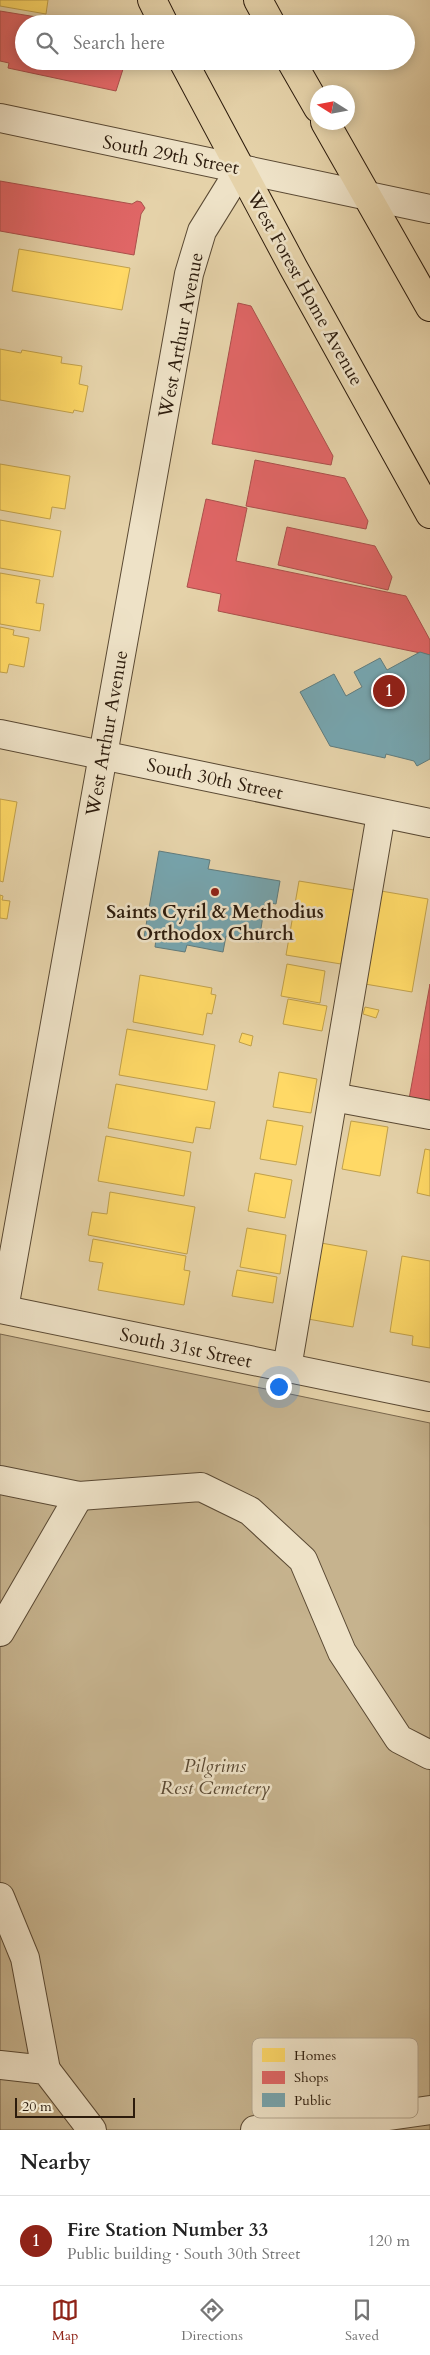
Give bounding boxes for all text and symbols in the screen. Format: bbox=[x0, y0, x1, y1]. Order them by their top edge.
search box bbox=[15, 15, 415, 70]
icon: search bbox=[33, 29, 61, 57]
text: Search here bbox=[73, 30, 165, 56]
north arrow bbox=[310, 85, 355, 130]
street label: South 29th Street bbox=[100, 129, 241, 181]
street label: West Forest Home Avenue bbox=[240, 186, 370, 390]
street label: West Arthur Avenue bbox=[152, 250, 210, 421]
street label: West Arthur Avenue bbox=[79, 648, 134, 819]
pin: 1 bbox=[373, 672, 405, 710]
street label: South 30th Street bbox=[144, 752, 285, 806]
marker: Saints Cyril & Methodius Orthodox Church bbox=[209, 886, 221, 898]
place label: Saints Cyril & Methodius Orthodox Church bbox=[106, 899, 324, 947]
street label: South 31st Street bbox=[117, 1321, 254, 1375]
your location bbox=[266, 1374, 292, 1400]
park label: Pilgrims Rest Cemetery bbox=[160, 1753, 270, 1801]
legend bbox=[252, 2038, 418, 2118]
text: Homes bbox=[294, 2046, 336, 2065]
text: Shops bbox=[294, 2068, 329, 2087]
text: Public bbox=[294, 2091, 331, 2110]
scale bar bbox=[15, 2095, 135, 2118]
text: 20 m bbox=[22, 2097, 52, 2116]
text: Nearby bbox=[20, 2148, 91, 2177]
text: Fire Station Number 33 bbox=[67, 2217, 268, 2243]
text: 1 bbox=[32, 2230, 40, 2252]
text: 120 m bbox=[368, 2230, 410, 2252]
text: Public building · South 30th Street bbox=[67, 2243, 300, 2265]
tab: Map bbox=[51, 2296, 79, 2345]
tab: Directions bbox=[181, 2296, 243, 2345]
tab: Saved bbox=[345, 2296, 379, 2345]

